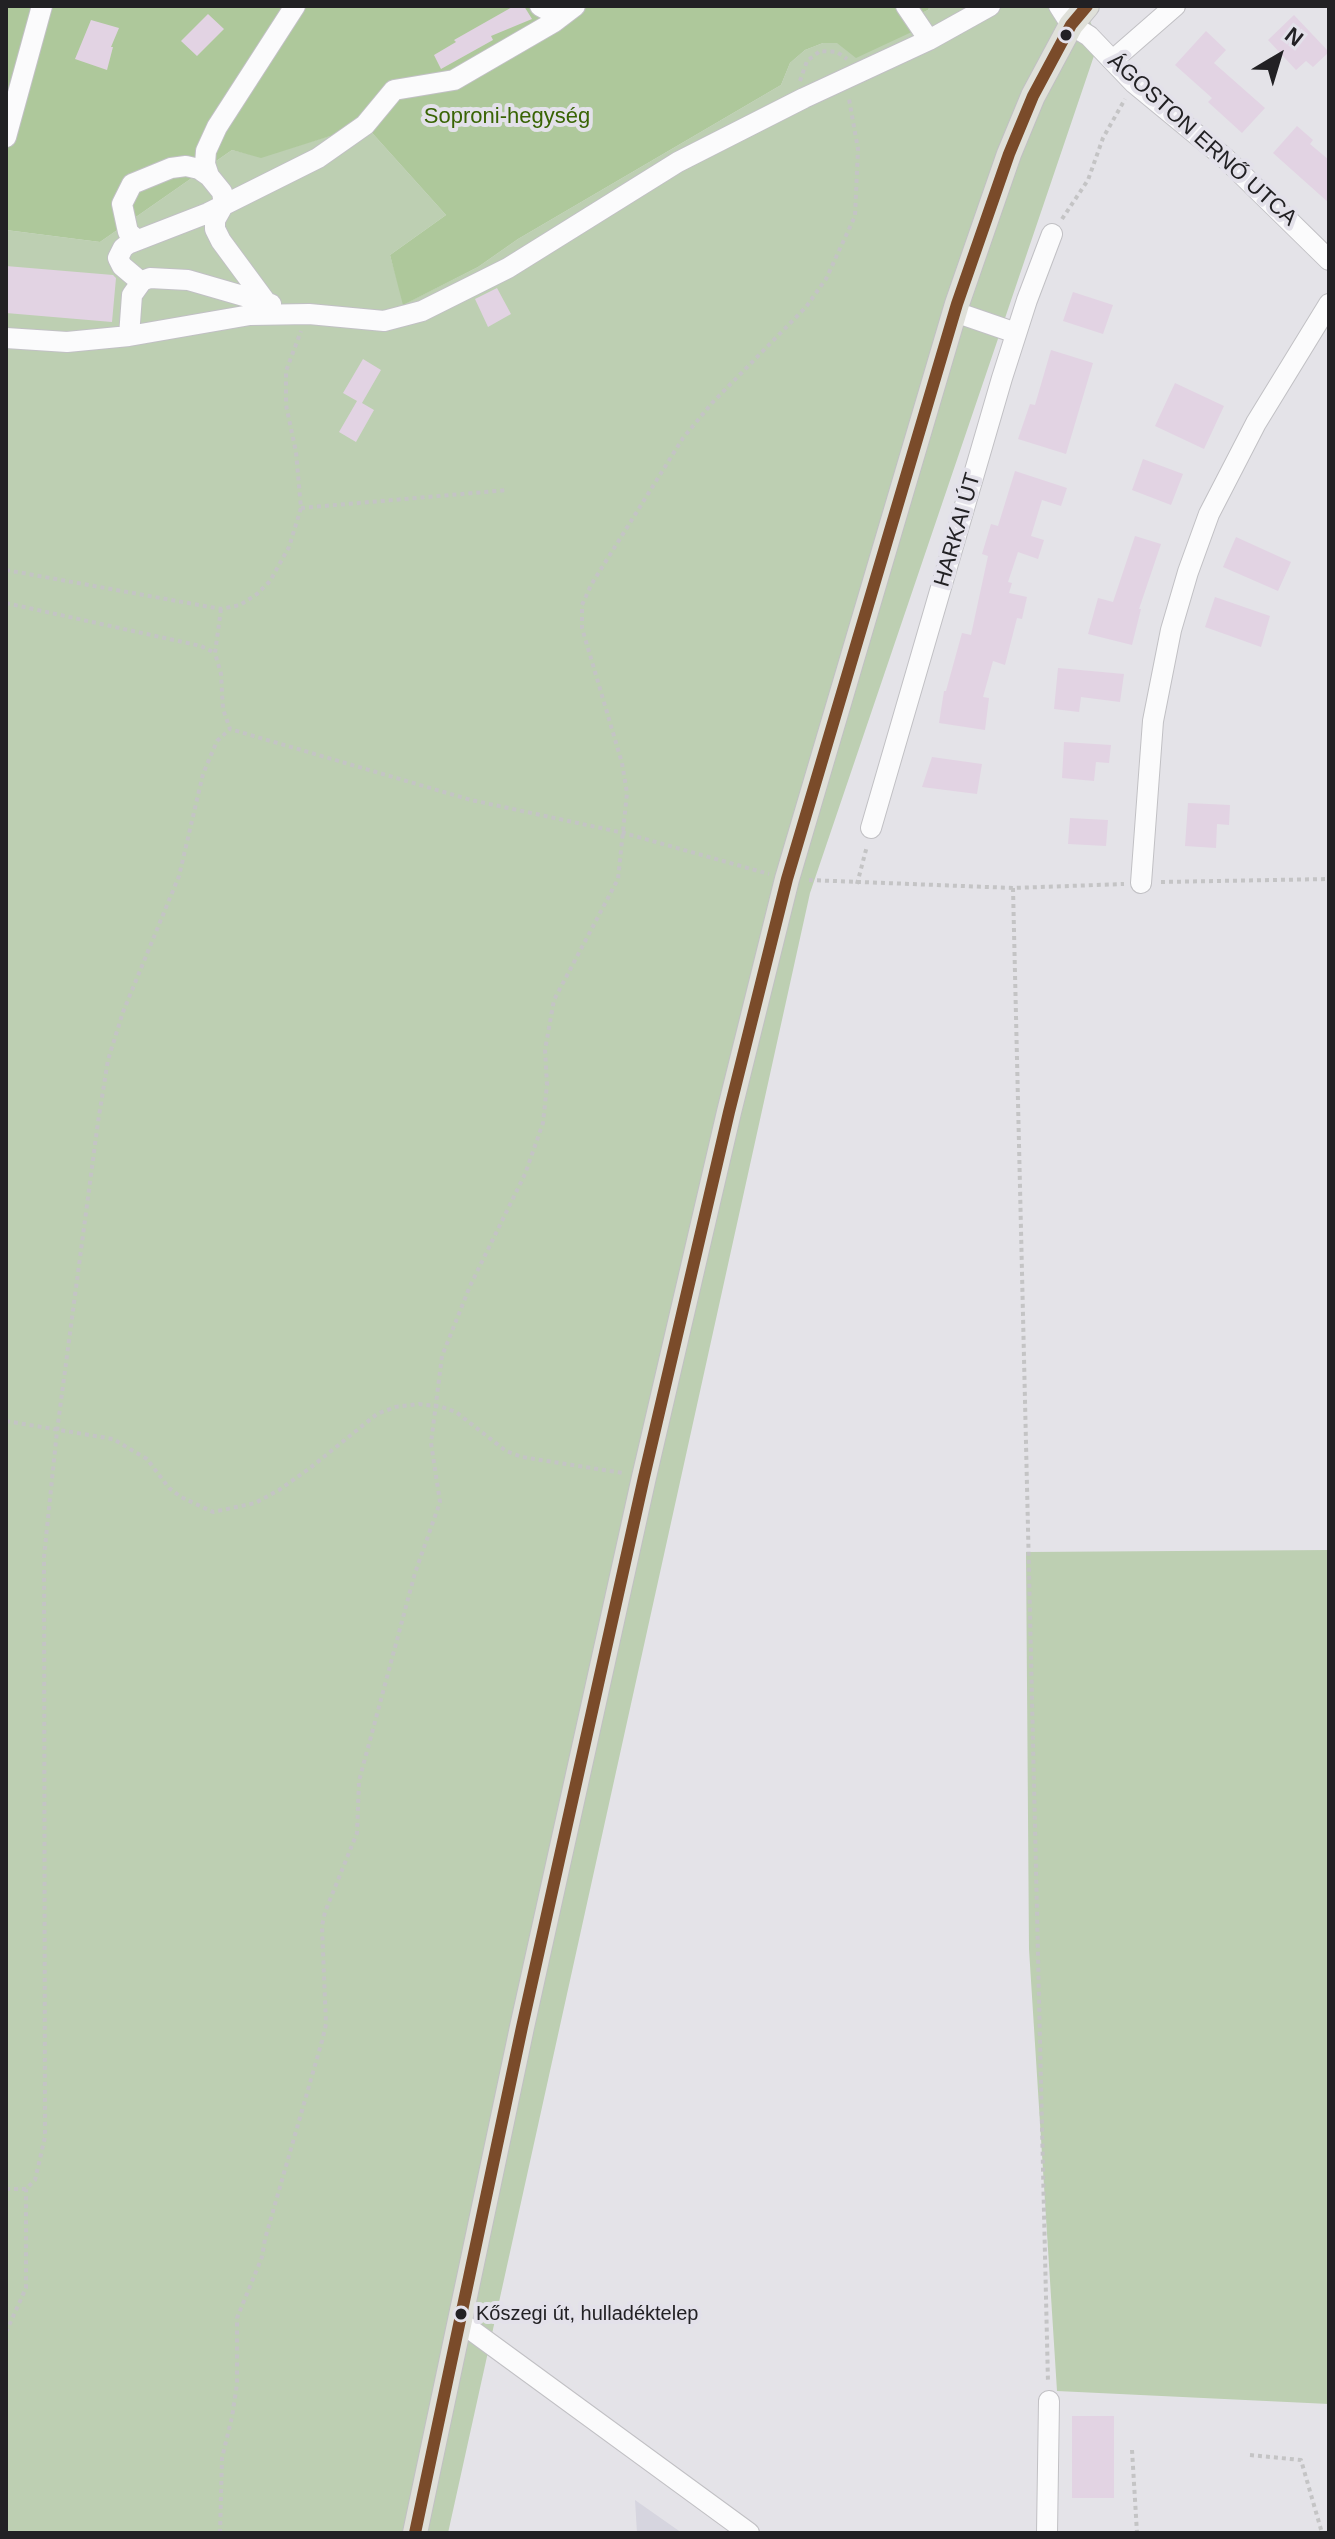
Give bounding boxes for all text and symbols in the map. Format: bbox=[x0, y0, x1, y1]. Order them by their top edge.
north arrow bbox=[1239, 16, 1319, 96]
text: N bbox=[1280, 22, 1308, 51]
unlabelled marker bbox=[1058, 27, 1074, 43]
street label: ÁGOSTON ERNŐ UTCA bbox=[1102, 48, 1302, 232]
park label: Soproni-hegység bbox=[424, 104, 590, 130]
street label: HARKAI ÚT bbox=[929, 470, 987, 590]
place label: Kőszegi út, hulladéktelep bbox=[476, 2302, 698, 2326]
marker: Kőszegi út, hulladéktelep bbox=[453, 2306, 469, 2322]

